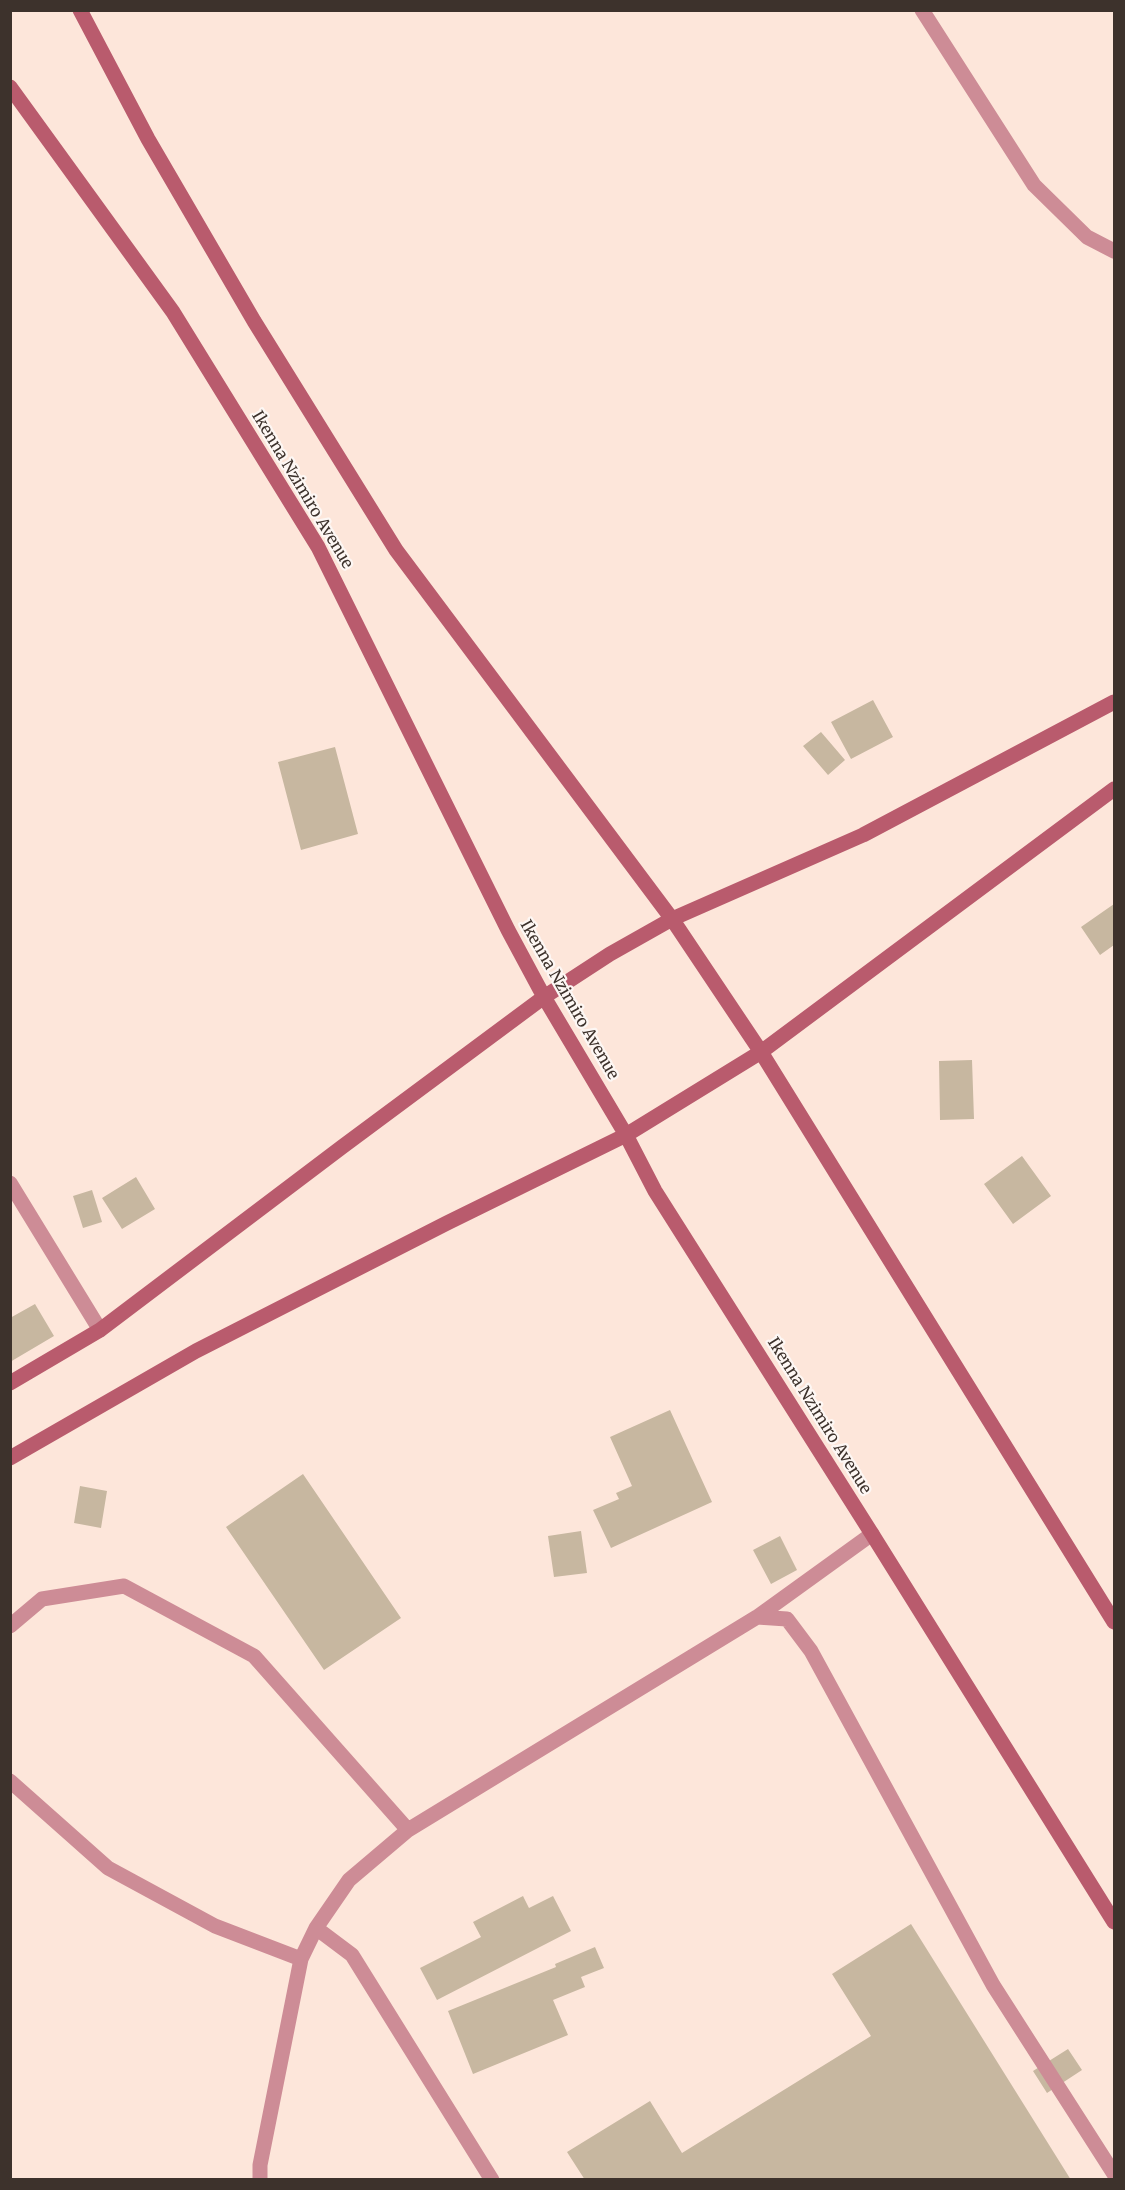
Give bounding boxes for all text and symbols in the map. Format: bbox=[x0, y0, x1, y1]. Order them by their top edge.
street label: Ikenna Nzimiro Avenue bbox=[247, 408, 357, 572]
street label: Ikenna Nzimiro Avenue bbox=[516, 917, 622, 1083]
street label: Ikenna Nzimiro Avenue bbox=[763, 1334, 875, 1498]

